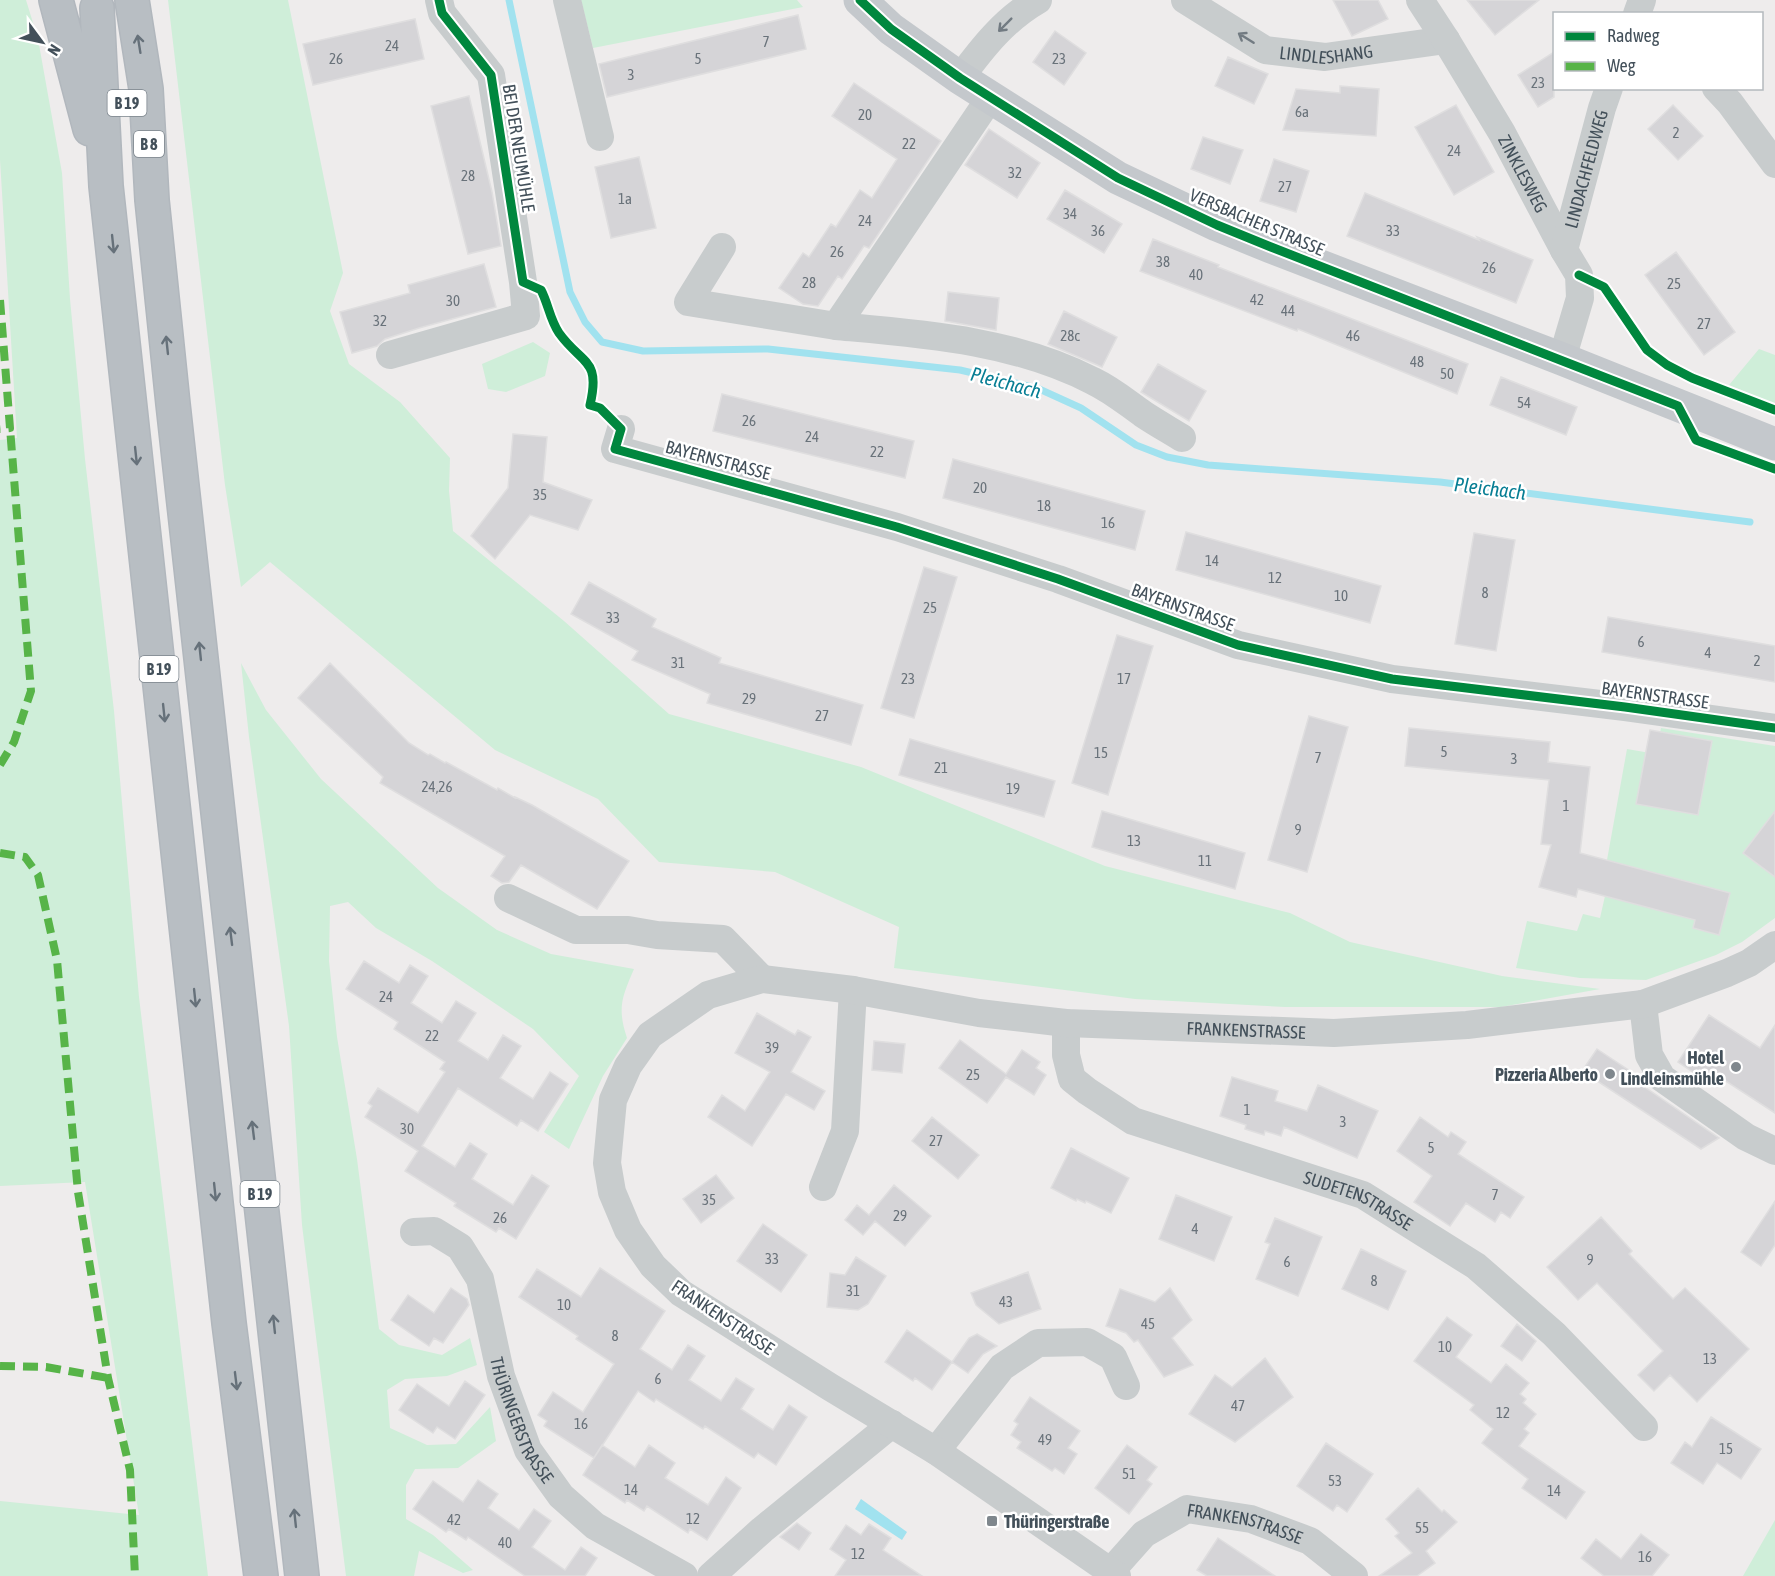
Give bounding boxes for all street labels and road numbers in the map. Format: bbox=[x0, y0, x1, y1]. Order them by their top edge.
street label: LINDLESHANG bbox=[1278, 40, 1374, 68]
street label: BEI DER NEUMÜHLE bbox=[499, 83, 540, 214]
road number: B 19 bbox=[108, 90, 146, 116]
street label: LINDACHFELDWEG bbox=[1560, 107, 1612, 230]
road number: B 8 bbox=[134, 131, 164, 157]
street label: ZINKLESWEG bbox=[1494, 131, 1553, 216]
street label: VERSBACHER STRASSE bbox=[1187, 184, 1328, 260]
street label: BAYERNSTRASSE bbox=[663, 436, 773, 484]
street label: BAYERNSTRASSE bbox=[1129, 579, 1238, 635]
road number: B 19 bbox=[140, 656, 178, 682]
street label: BAYERNSTRASSE bbox=[1600, 677, 1710, 713]
street label: FRANKENSTRASSE bbox=[1186, 1017, 1306, 1042]
street label: SUDETENSTRASSE bbox=[1301, 1166, 1417, 1234]
road number: B 19 bbox=[240, 1181, 280, 1207]
street label: FRANKENSTRASSE bbox=[668, 1275, 778, 1359]
street label: THÜRINGERSTRASSE bbox=[487, 1355, 559, 1487]
street label: FRANKENSTRASSE bbox=[1186, 1499, 1306, 1548]

